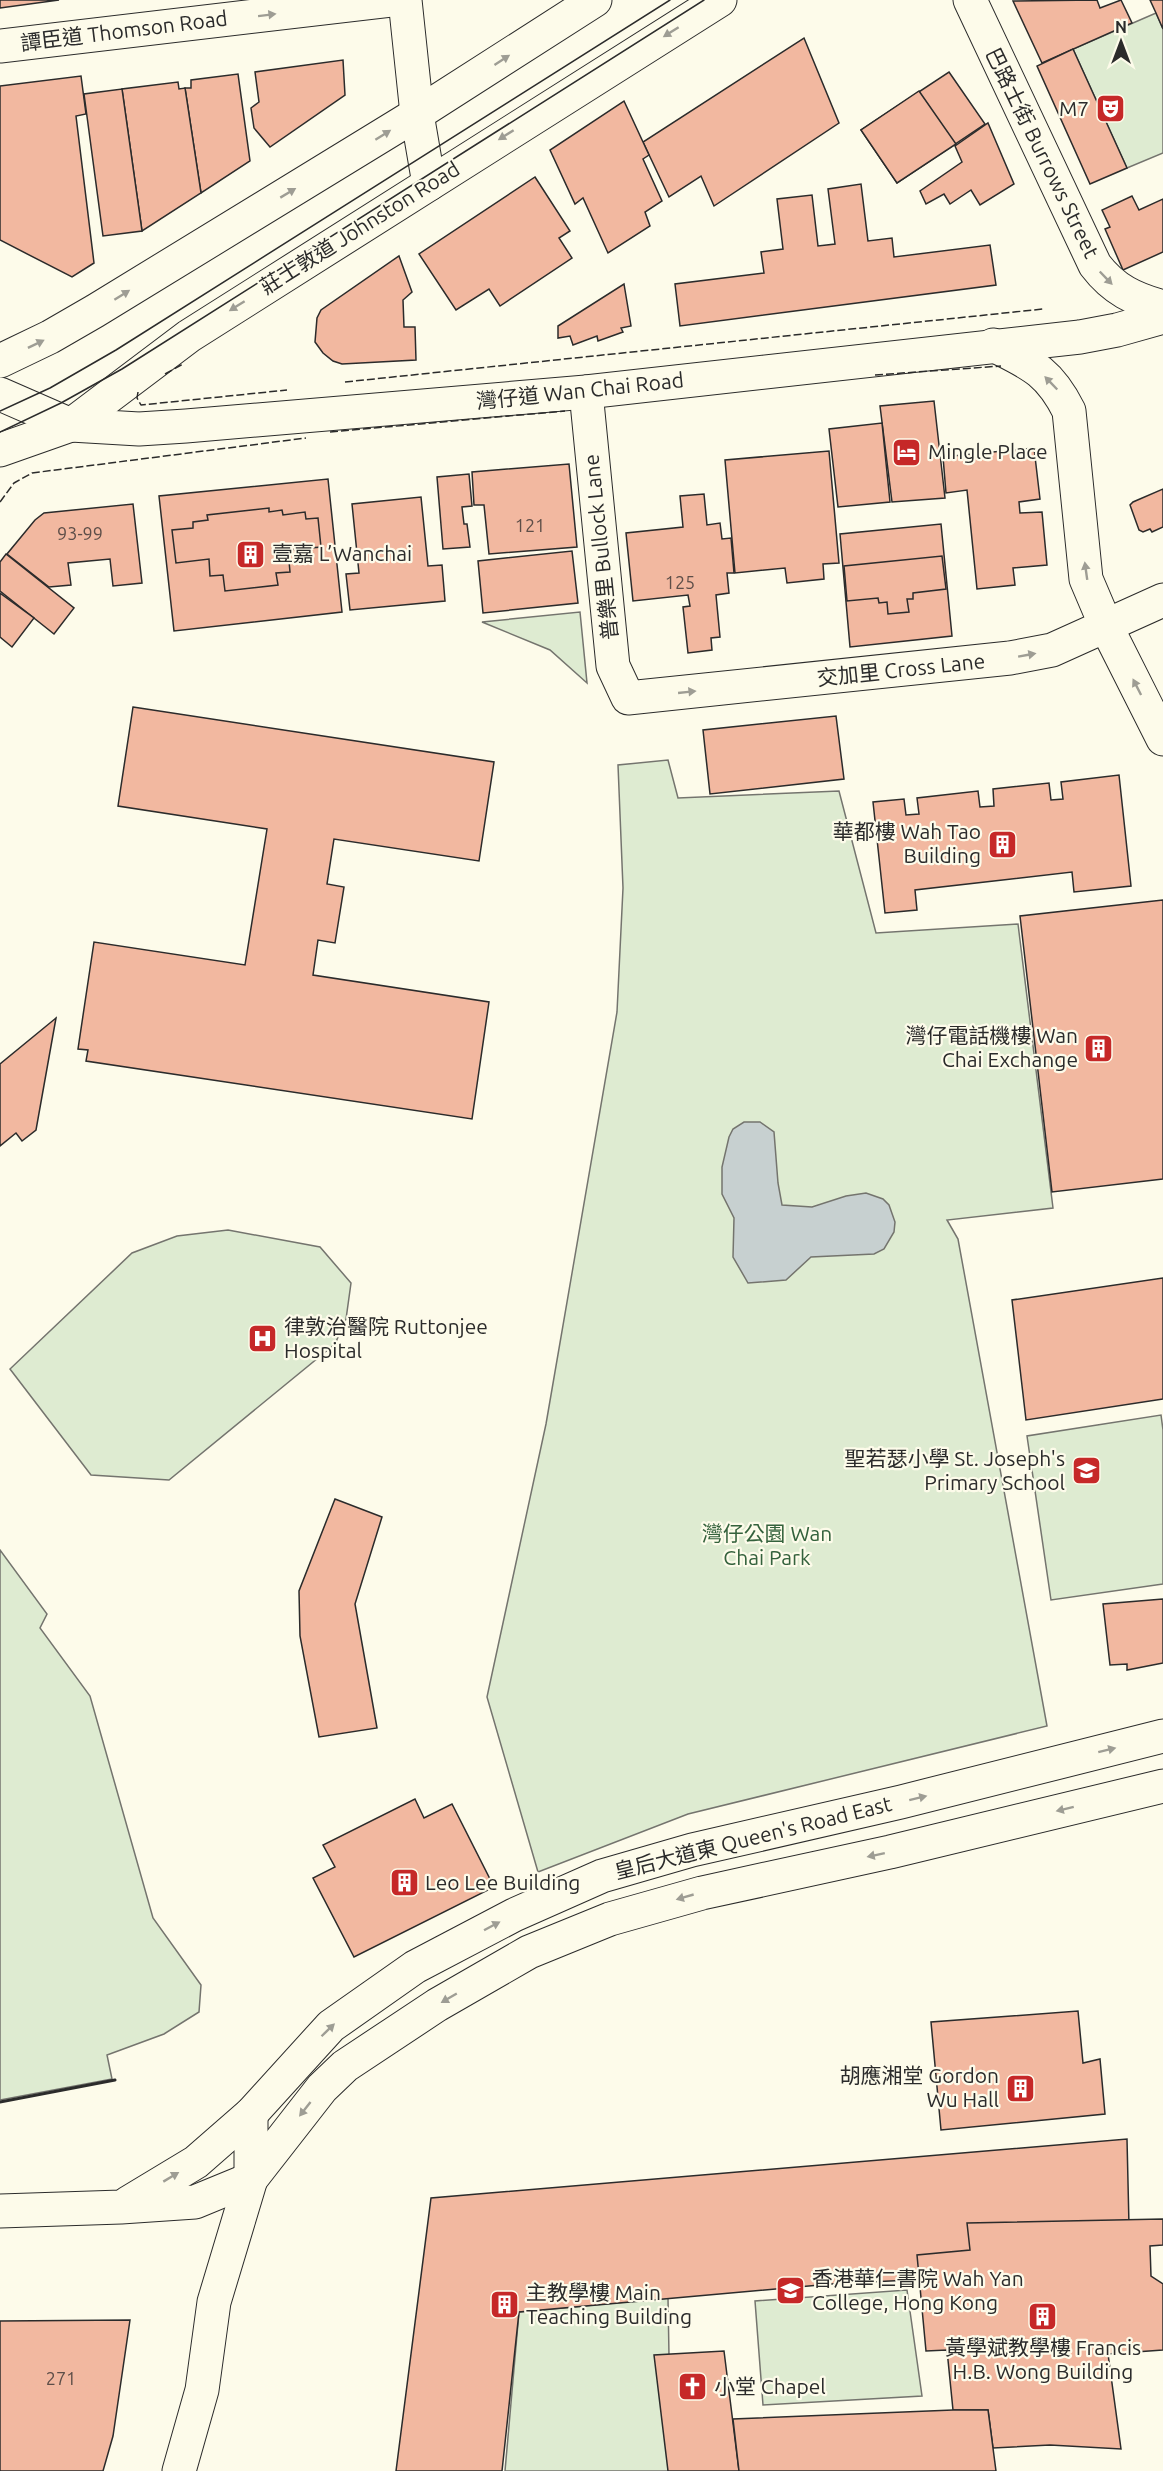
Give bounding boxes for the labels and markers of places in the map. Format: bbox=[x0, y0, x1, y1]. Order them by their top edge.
theatre icon: M7 bbox=[1094, 93, 1126, 125]
place label: M7 bbox=[1059, 96, 1089, 120]
hotel icon: Mingle Place bbox=[891, 436, 923, 468]
place label: Mingle Place bbox=[928, 439, 1048, 463]
building icon: 壹嘉 L’Wanchai bbox=[235, 538, 267, 570]
place label: 壹嘉 L’Wanchai bbox=[272, 541, 412, 565]
place label: 華都樓 Wah Tao Building bbox=[833, 819, 981, 867]
building icon: 華都樓 Wah Tao Building bbox=[986, 828, 1018, 860]
place label: 灣仔電話機樓 Wan Chai Exchange bbox=[905, 1023, 1078, 1071]
building icon: 灣仔電話機樓 Wan Chai Exchange bbox=[1083, 1032, 1115, 1064]
place label: 律敦治醫院 Ruttonjee Hospital bbox=[284, 1314, 488, 1362]
hospital icon: 律敦治醫院 Ruttonjee Hospital bbox=[247, 1323, 279, 1355]
place label: 聖若瑟小學 St. Joseph's Primary School bbox=[844, 1446, 1065, 1494]
school or university icon: 聖若瑟小學 St. Joseph's Primary School bbox=[1070, 1455, 1102, 1487]
building icon: Leo Lee Building bbox=[388, 1867, 420, 1899]
place label: Leo Lee Building bbox=[425, 1870, 580, 1894]
place label: 胡應湘堂 Gordon Wu Hall bbox=[839, 2063, 999, 2111]
building icon: 胡應湘堂 Gordon Wu Hall bbox=[1004, 2072, 1036, 2104]
place label: 香港華仁書院 Wah Yan College, Hong Kong bbox=[812, 2266, 1024, 2314]
school or university icon: 香港華仁書院 Wah Yan College, Hong Kong bbox=[775, 2275, 807, 2307]
place label: 主教學樓 Main Teaching Building bbox=[526, 2280, 692, 2328]
building icon: 主教學樓 Main Teaching Building bbox=[489, 2289, 521, 2321]
building icon: 黃學斌教學樓 Francis H.B. Wong Building bbox=[1027, 2301, 1059, 2333]
place label: 黃學斌教學樓 Francis H.B. Wong Building bbox=[945, 2335, 1141, 2383]
church icon: 小堂 Chapel bbox=[677, 2371, 709, 2403]
place label: 小堂 Chapel bbox=[714, 2374, 826, 2398]

